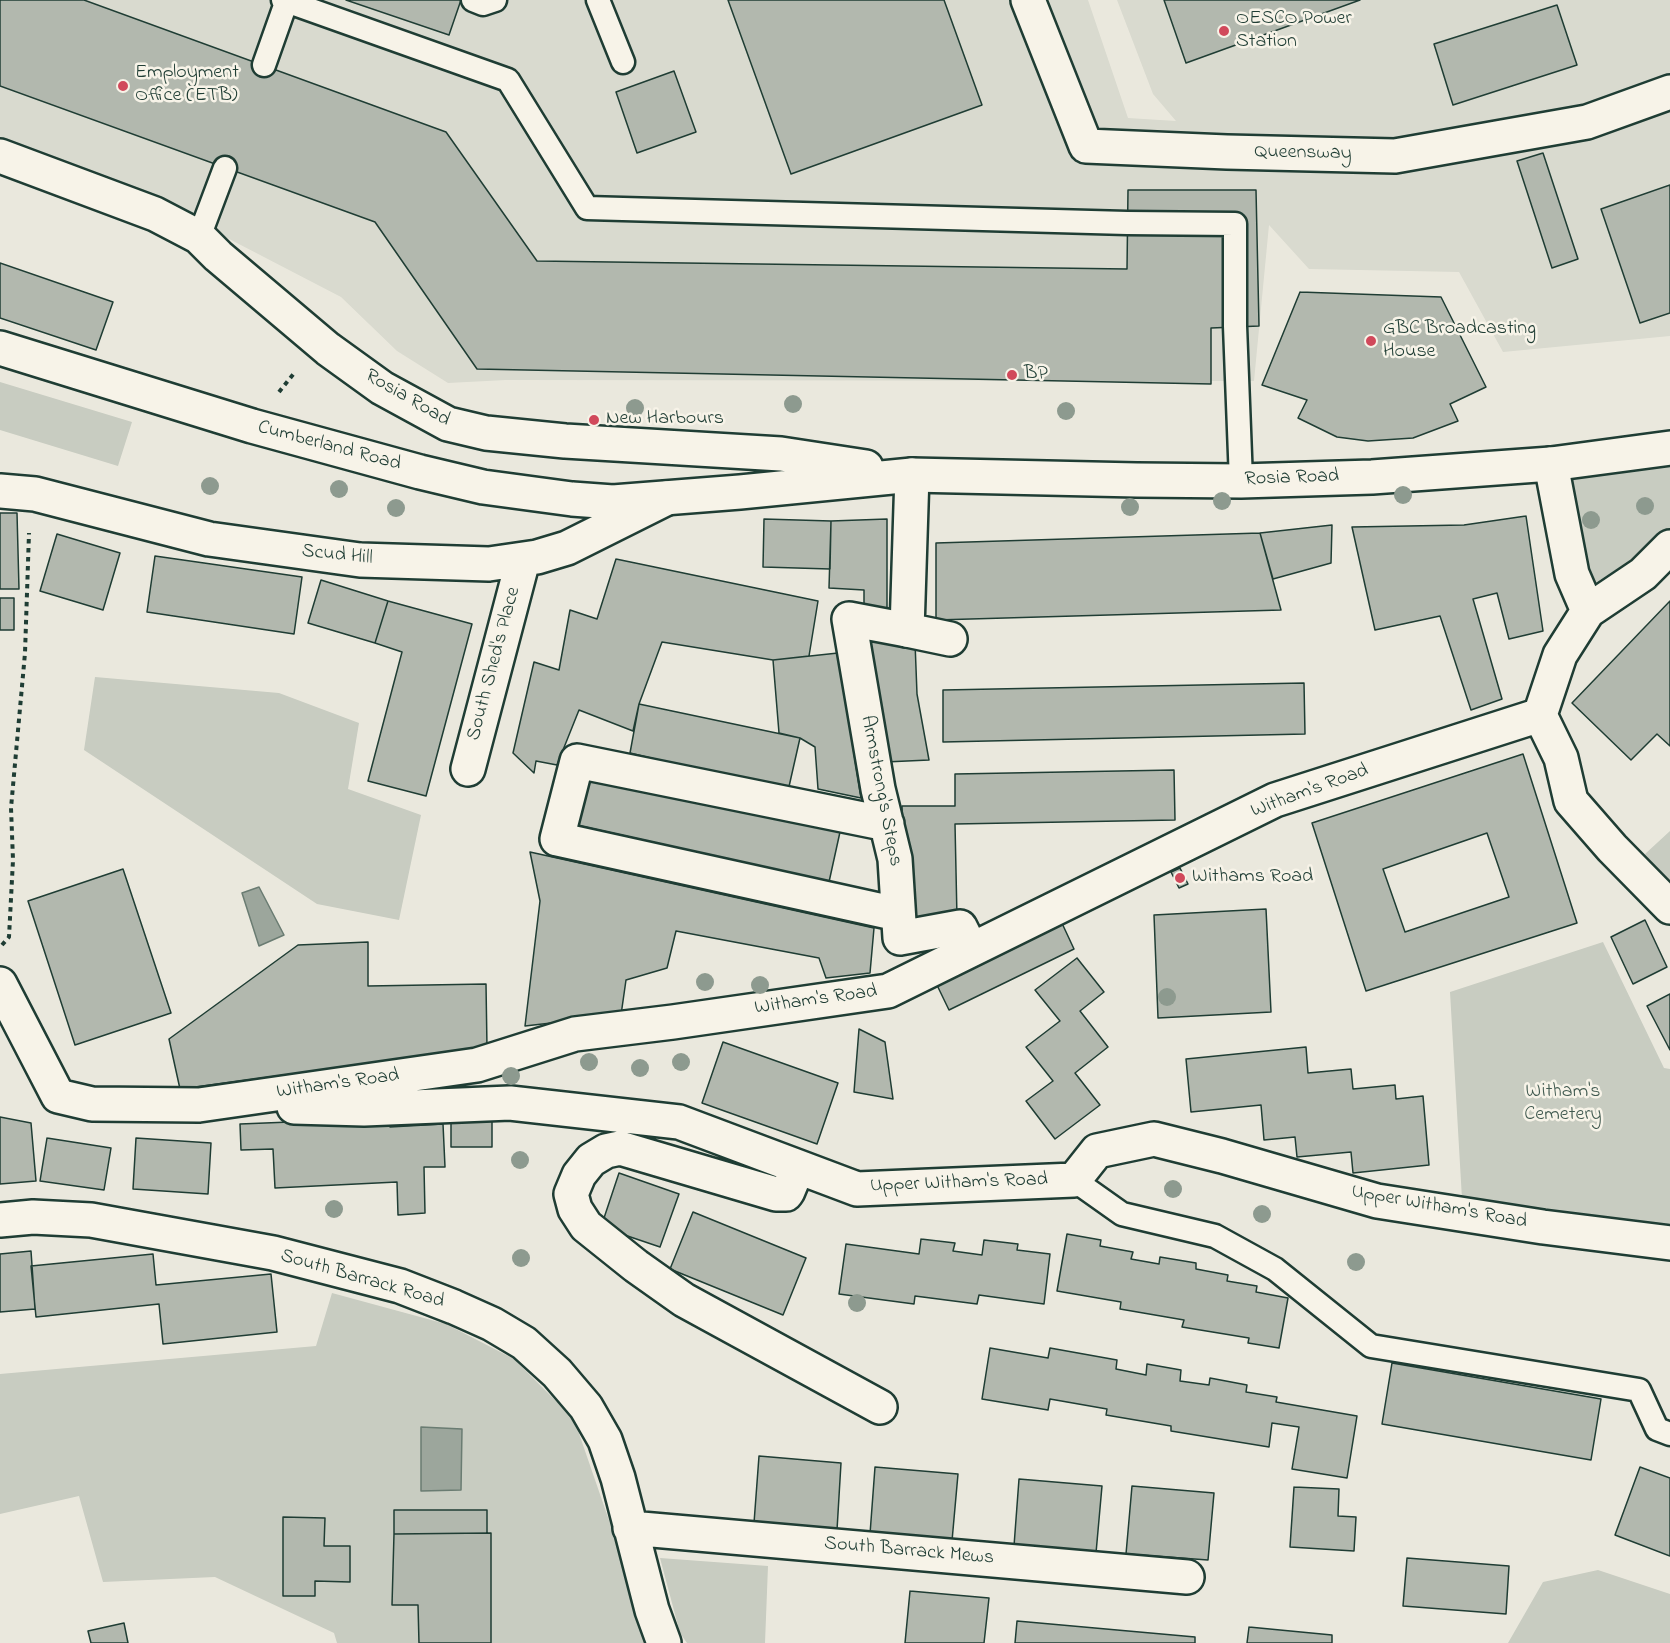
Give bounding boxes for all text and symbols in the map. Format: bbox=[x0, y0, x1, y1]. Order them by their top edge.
place label: OESCO Power Station bbox=[1236, 8, 1352, 55]
marker: OESCO Power Station bbox=[1217, 24, 1231, 38]
place label: Employment Office (ETB) bbox=[135, 62, 239, 109]
marker: Employment Office (ETB) bbox=[116, 79, 130, 93]
street label: Queensway bbox=[1254, 141, 1352, 167]
place label: GBC Broadcasting House bbox=[1383, 318, 1536, 365]
marker: GBC Broadcasting House bbox=[1364, 334, 1378, 348]
place label: BP bbox=[1024, 363, 1048, 387]
street label: Rosia Road bbox=[360, 365, 454, 433]
marker: BP bbox=[1005, 368, 1019, 382]
place label: New Harbours bbox=[606, 408, 724, 432]
marker: New Harbours bbox=[587, 413, 601, 427]
street label: Cumberland Road bbox=[255, 416, 403, 478]
street label: Rosia Road bbox=[1244, 465, 1340, 493]
street label: Scud Hill bbox=[300, 540, 374, 572]
street label: South Shed's Place bbox=[463, 585, 527, 743]
street label: Armstrong's Steps bbox=[854, 713, 906, 869]
street label: Witham's Road bbox=[1248, 760, 1372, 824]
place label: Withams Road bbox=[1192, 866, 1313, 890]
marker: Withams Road bbox=[1173, 871, 1187, 885]
street label: Witham's Road bbox=[753, 981, 879, 1021]
street label: Witham's Road bbox=[275, 1065, 401, 1105]
park label: Witham's Cemetery bbox=[1524, 1081, 1602, 1128]
street label: Upper Witham's Road bbox=[870, 1169, 1048, 1199]
street label: Upper Witham's Road bbox=[1349, 1181, 1529, 1235]
street label: South Barrack Road bbox=[277, 1245, 447, 1315]
street label: South Barrack Mews bbox=[823, 1533, 995, 1571]

